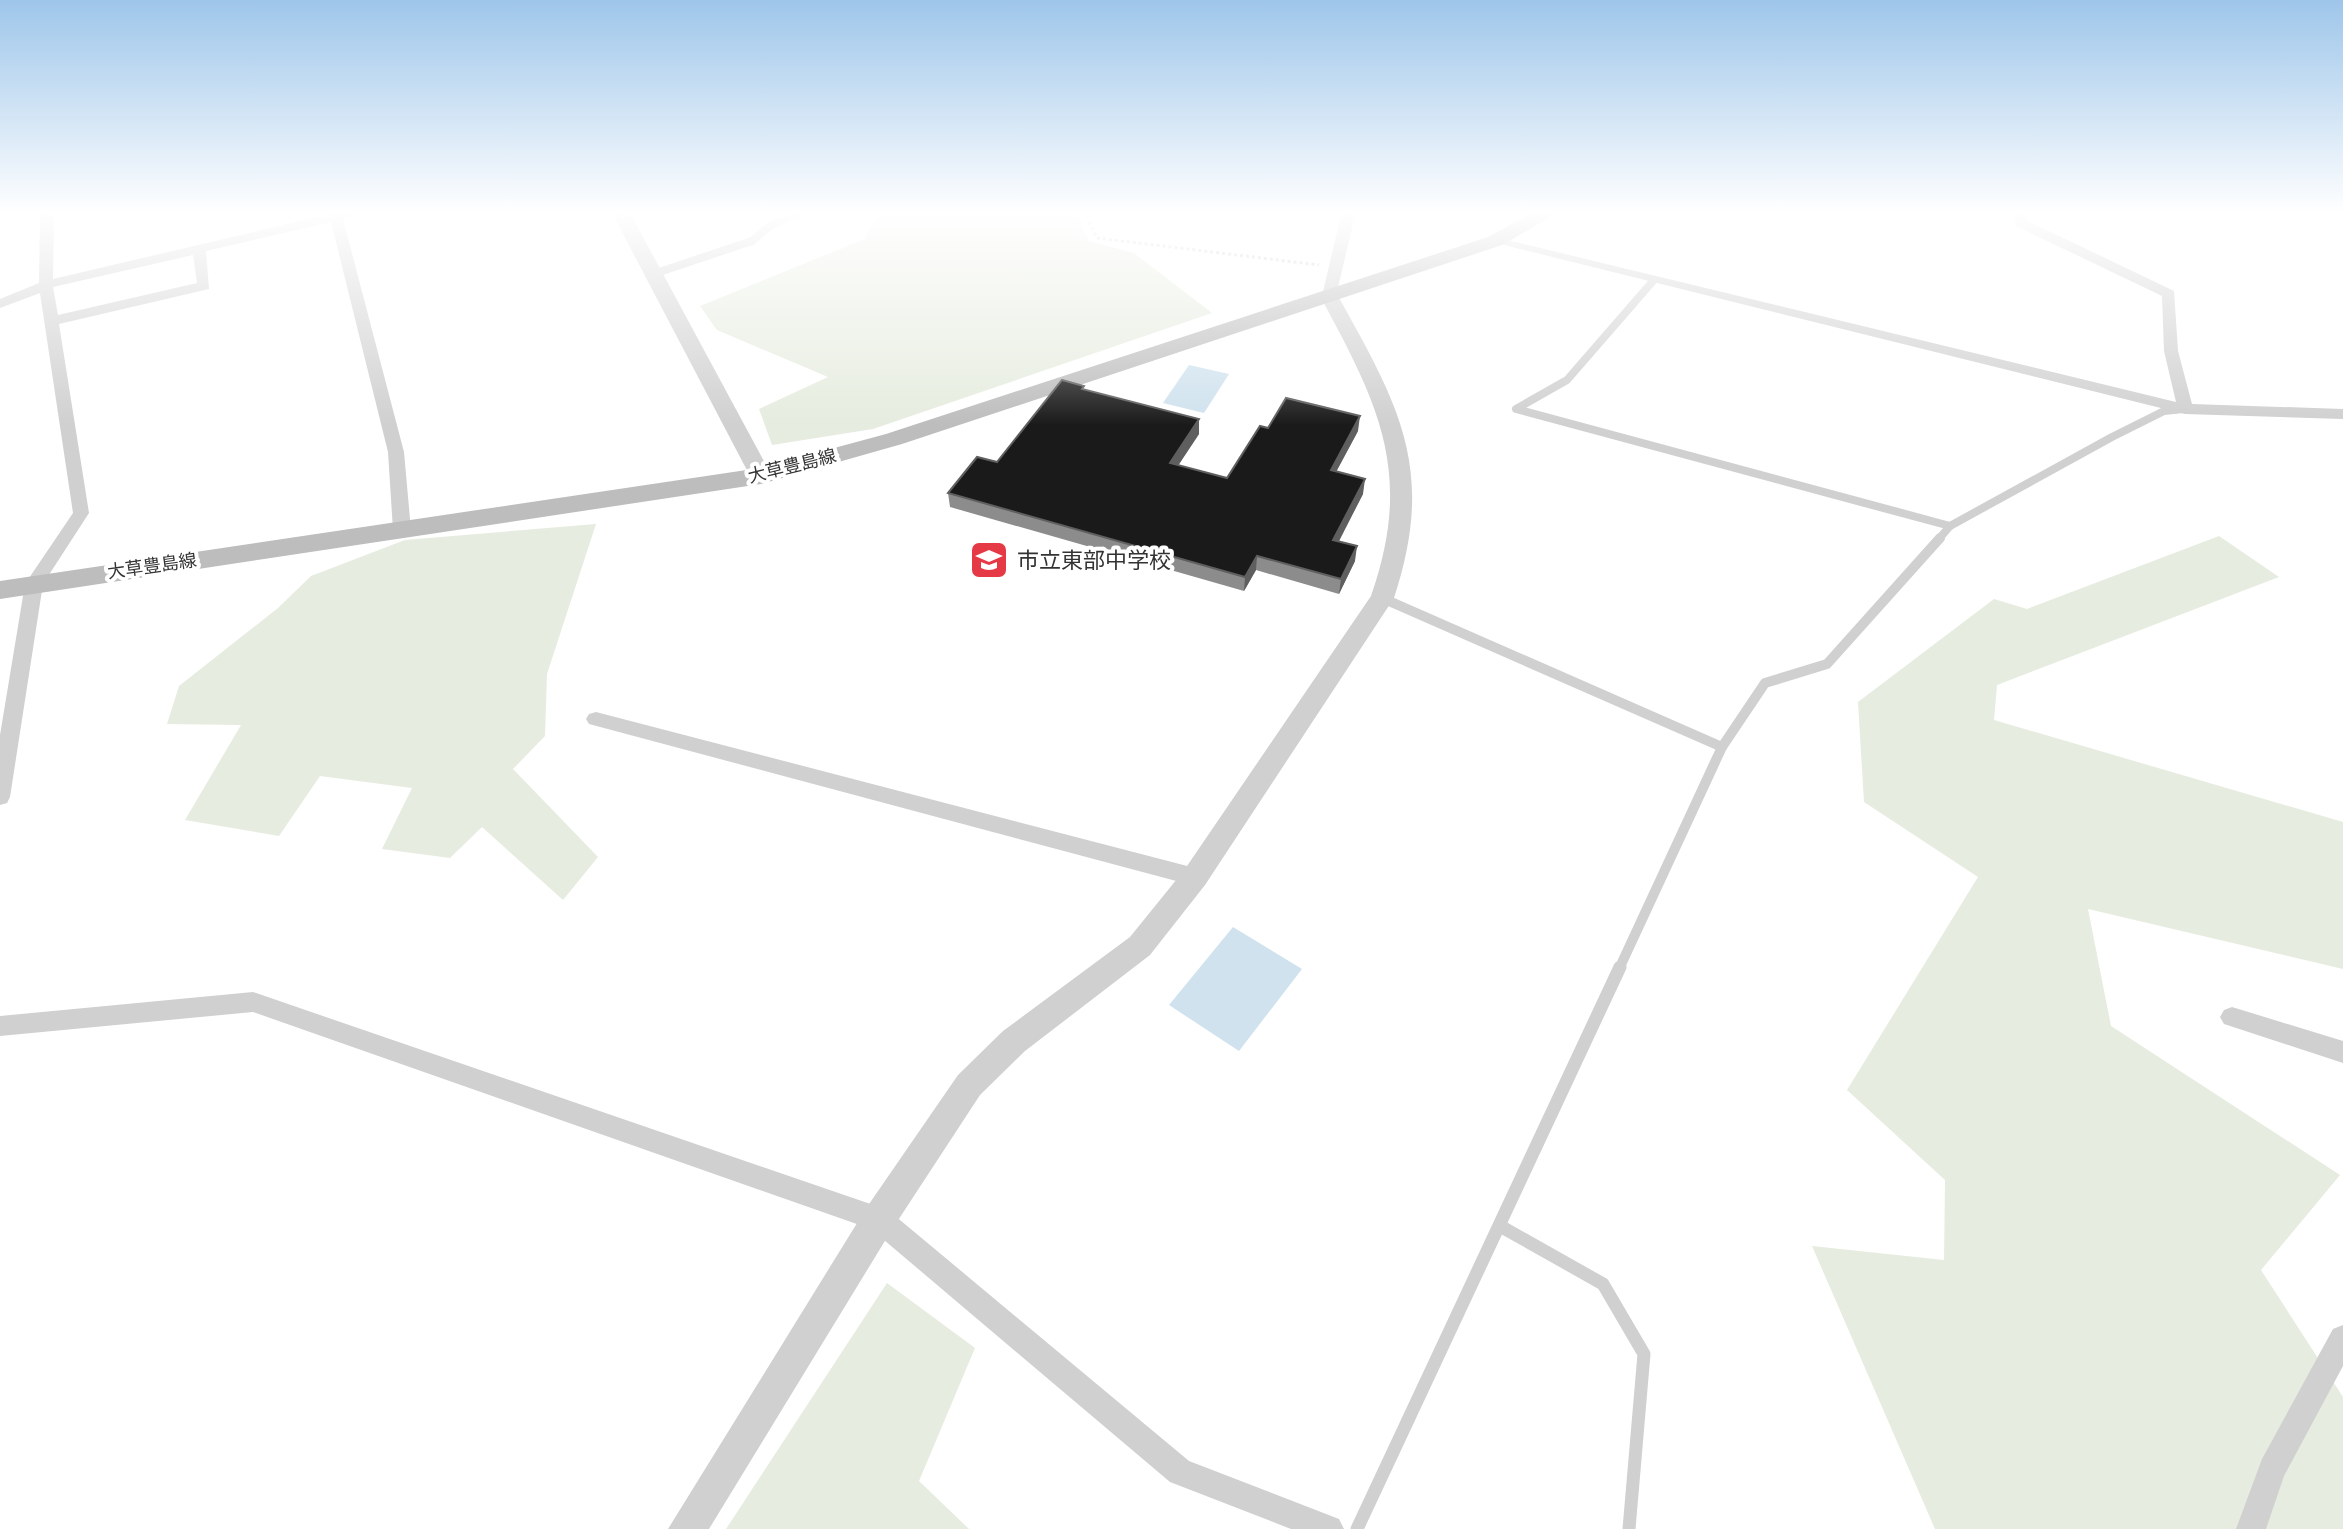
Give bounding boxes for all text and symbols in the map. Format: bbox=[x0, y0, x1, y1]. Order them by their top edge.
street label: 大草豊島線 bbox=[746, 444, 838, 487]
school or university icon: 市立東部中学校 bbox=[968, 539, 1010, 581]
place label: 市立東部中学校 bbox=[1017, 548, 1171, 573]
street label: 大草豊島線 bbox=[106, 549, 198, 582]

